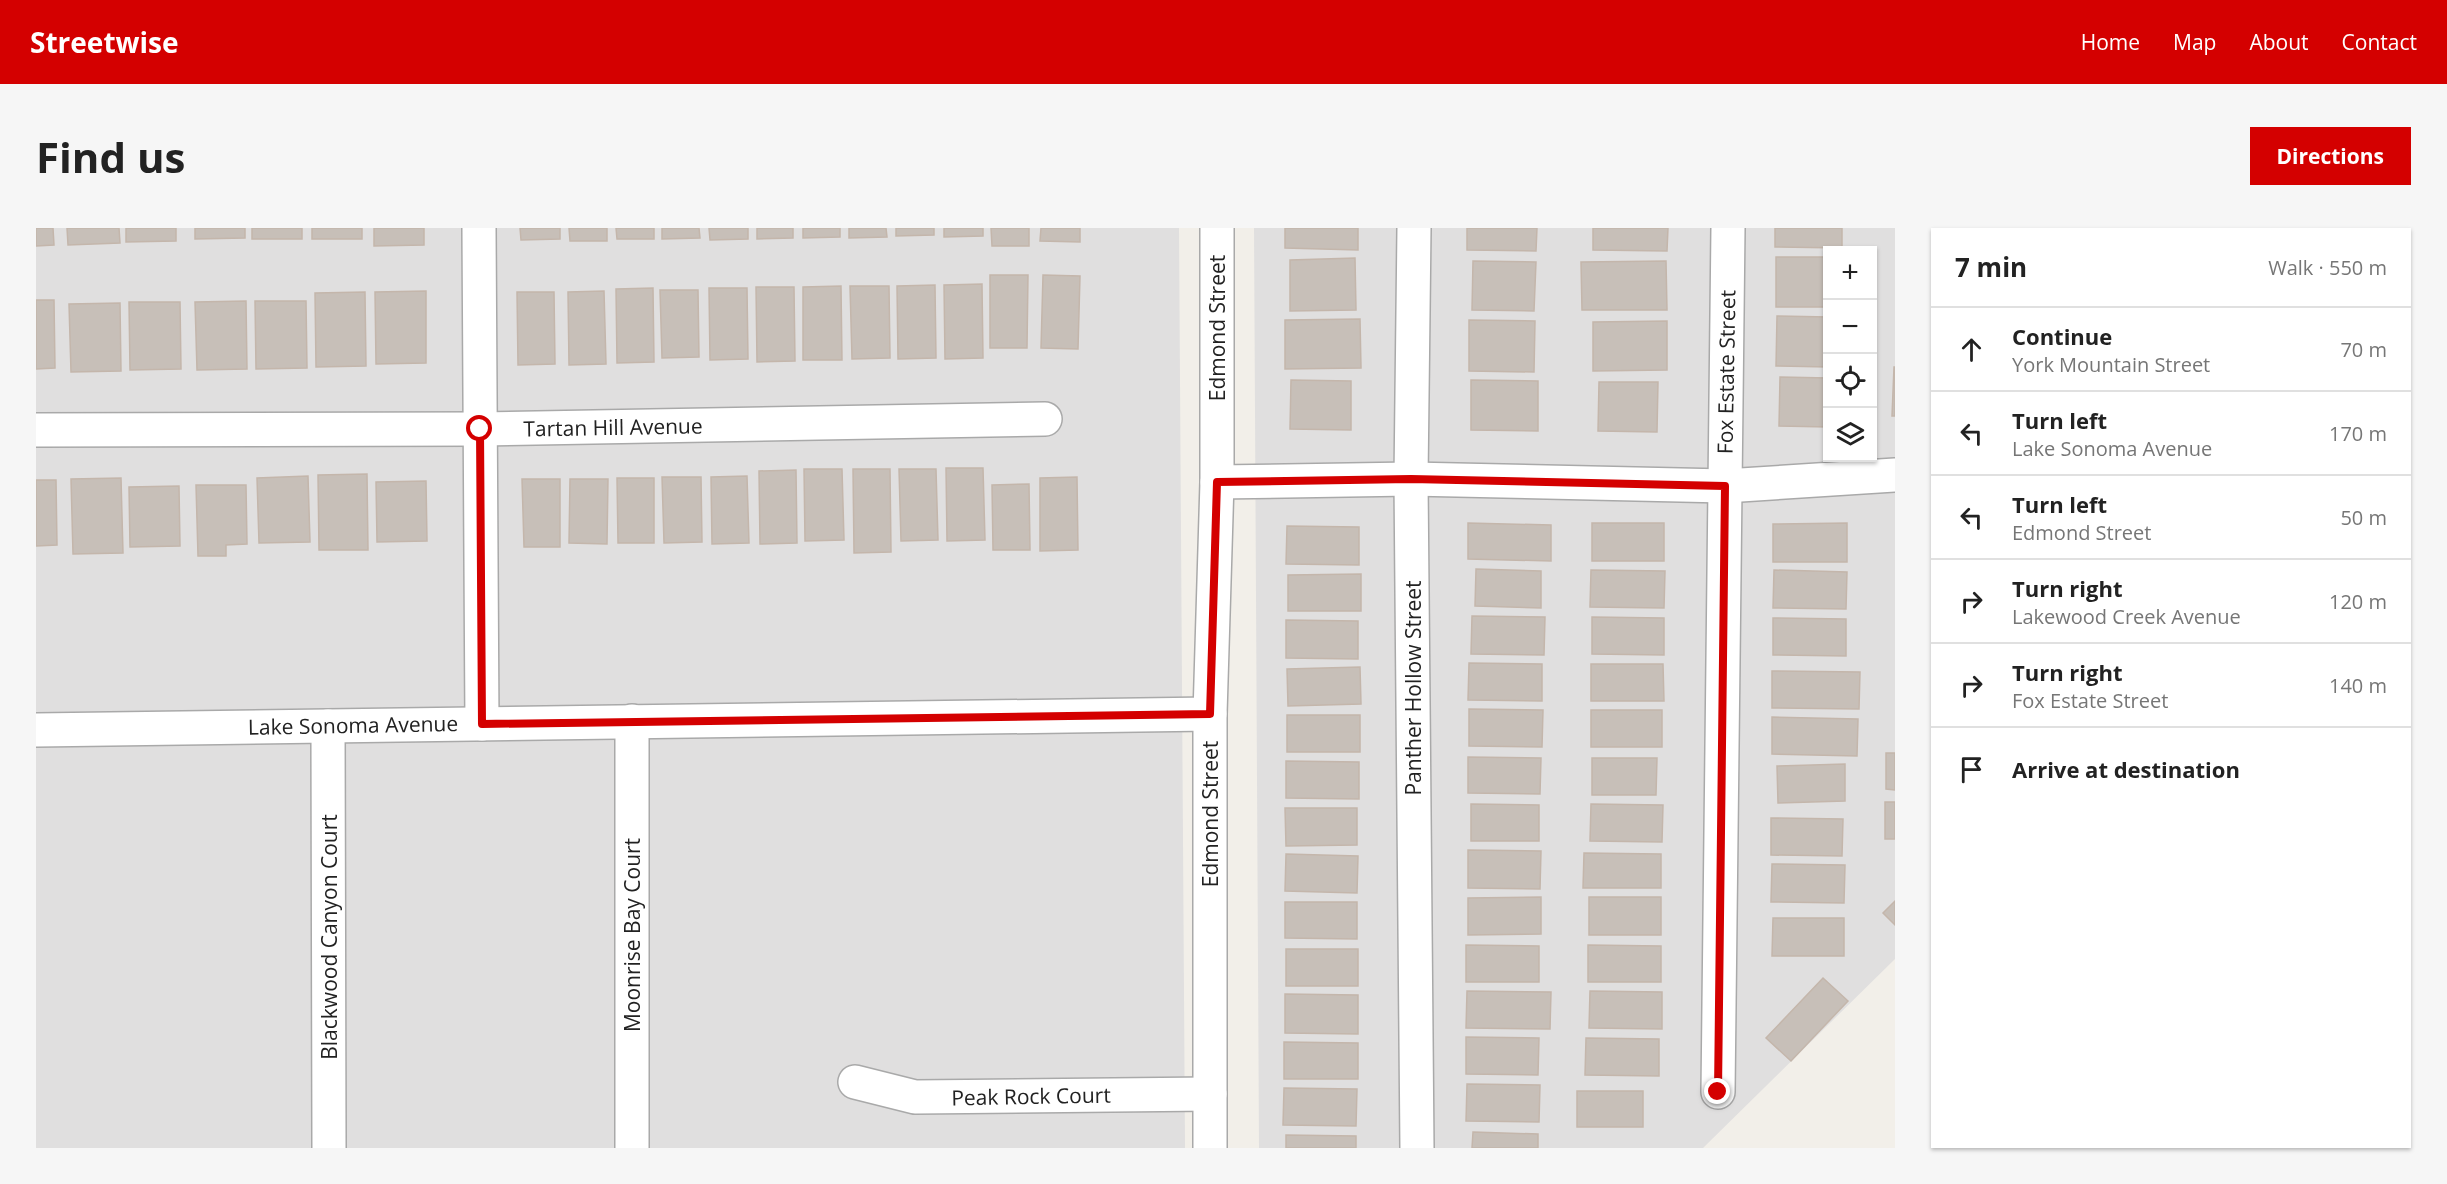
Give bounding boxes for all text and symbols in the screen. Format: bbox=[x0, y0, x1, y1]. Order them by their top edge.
text: Streetwise bbox=[30, 23, 179, 61]
text: Home bbox=[2081, 28, 2140, 56]
text: Map bbox=[2173, 28, 2216, 56]
text: About bbox=[2249, 28, 2309, 56]
text: Contact bbox=[2342, 28, 2417, 56]
button: Directions bbox=[2250, 127, 2411, 185]
text: Find us bbox=[36, 128, 185, 185]
map controls bbox=[1823, 246, 1877, 462]
button: + bbox=[1823, 246, 1877, 300]
text: 7 min bbox=[1955, 249, 2027, 285]
text: Walk · 550 m bbox=[2268, 254, 2387, 281]
street label: Edmond Street bbox=[1203, 255, 1231, 401]
street label: Fox Estate Street bbox=[1711, 290, 1741, 454]
button: − bbox=[1823, 300, 1877, 354]
text: Continue bbox=[2012, 321, 2112, 351]
icon: ahead bbox=[1955, 333, 1988, 366]
text: 70 m bbox=[2340, 336, 2387, 363]
text: York Mountain Street bbox=[2012, 351, 2210, 378]
button: locate bbox=[1823, 354, 1877, 408]
text: Turn left bbox=[2012, 405, 2107, 435]
button: layers bbox=[1823, 408, 1877, 462]
street label: Tartan Hill Avenue bbox=[523, 411, 703, 443]
route start bbox=[466, 415, 492, 441]
icon: left bbox=[1955, 417, 1988, 450]
text: 170 m bbox=[2329, 420, 2387, 447]
text: Lake Sonoma Avenue bbox=[2012, 435, 2212, 462]
text: Turn left bbox=[2012, 489, 2107, 519]
icon: left bbox=[1955, 501, 1988, 534]
text: 50 m bbox=[2340, 504, 2387, 531]
text: Edmond Street bbox=[2012, 519, 2151, 546]
text: Turn right bbox=[2012, 573, 2123, 603]
street label: Panther Hollow Street bbox=[1399, 580, 1427, 796]
icon: right bbox=[1955, 585, 1988, 618]
text: 120 m bbox=[2329, 588, 2387, 615]
text: Lakewood Creek Avenue bbox=[2012, 603, 2241, 630]
text: Turn right bbox=[2012, 657, 2123, 687]
icon: right bbox=[1955, 669, 1988, 702]
text: 140 m bbox=[2329, 672, 2387, 699]
text: Fox Estate Street bbox=[2012, 687, 2168, 714]
street label: Lake Sonoma Avenue bbox=[248, 709, 458, 741]
street label: Edmond Street bbox=[1196, 741, 1224, 887]
icon: arrive bbox=[1955, 753, 1988, 786]
text: Arrive at destination bbox=[2012, 754, 2240, 784]
street label: Blackwood Canyon Court bbox=[315, 814, 343, 1060]
street label: Moonrise Bay Court bbox=[618, 838, 646, 1032]
route end bbox=[1704, 1078, 1730, 1104]
street label: Peak Rock Court bbox=[951, 1081, 1111, 1111]

